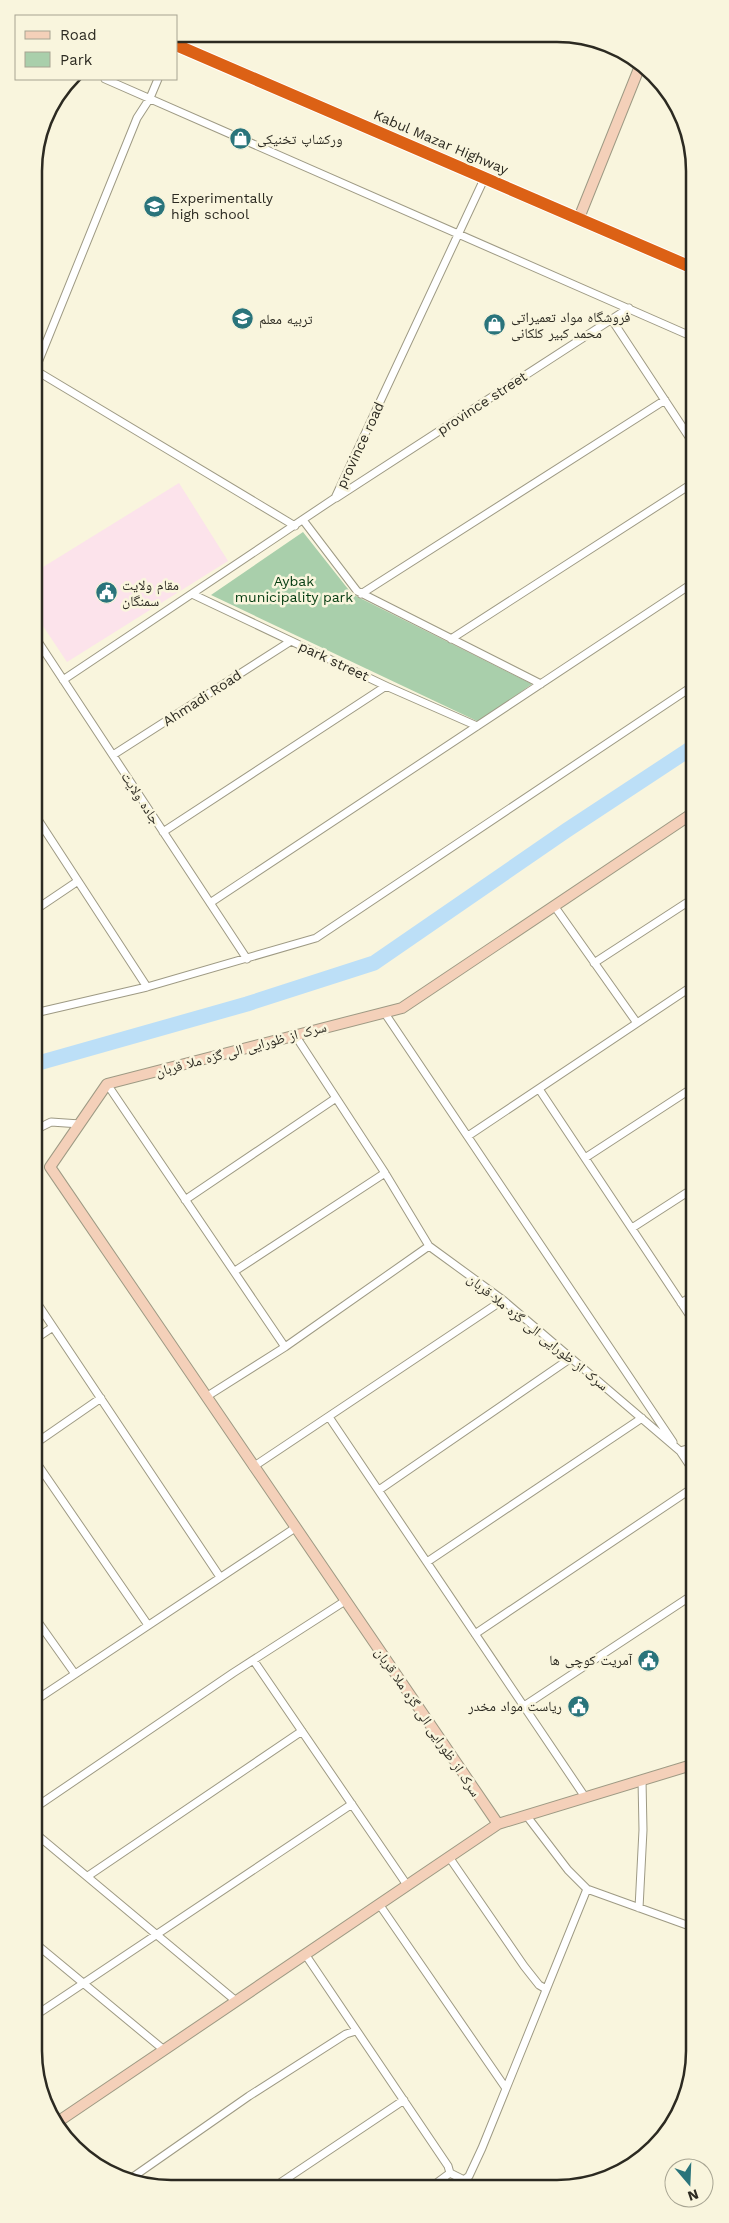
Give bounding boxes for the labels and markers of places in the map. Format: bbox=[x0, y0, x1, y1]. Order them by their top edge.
shop icon: ورکشاپ تخنیکی bbox=[229, 127, 253, 151]
place label: ورکشاپ تخنیکی bbox=[257, 131, 342, 148]
place label: Experimentally high school bbox=[171, 190, 274, 222]
school or university icon: Experimentally high school bbox=[143, 194, 167, 218]
school or university icon: تربیه معلم bbox=[231, 307, 255, 331]
place label: فروشگاه مواد تعمیراتی محمد کبیر کلکانی bbox=[511, 309, 631, 342]
place label: تربیه معلم bbox=[259, 311, 313, 329]
shop icon: فروشگاه مواد تعمیراتی محمد کبیر کلکانی bbox=[483, 313, 507, 337]
place label: مقام ولایت سمنگان bbox=[122, 577, 179, 610]
public building icon: مقام ولایت سمنگان bbox=[94, 581, 118, 605]
public building icon: آمریت کوچی ها bbox=[636, 1648, 660, 1672]
place label: آمریت کوچی ها bbox=[549, 1652, 632, 1669]
public building icon: ریاست مواد مخدر bbox=[566, 1694, 590, 1718]
place label: ریاست مواد مخدر bbox=[467, 1698, 562, 1715]

